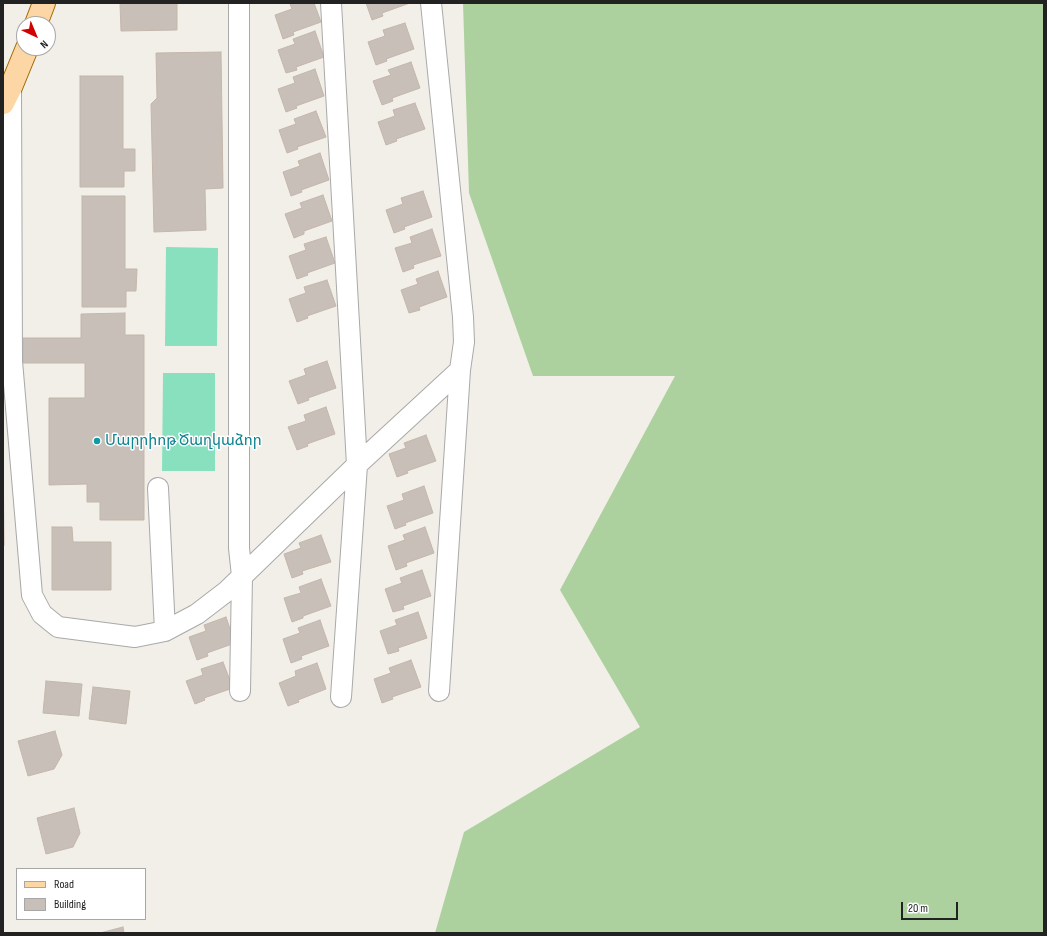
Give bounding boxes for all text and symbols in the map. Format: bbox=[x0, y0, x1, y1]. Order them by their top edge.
north arrow bbox=[16, 16, 56, 56]
text: N bbox=[37, 38, 51, 51]
place label: Մարրիոթ Ծաղկաձոր bbox=[105, 432, 262, 450]
marker: Մարրիոթ Ծաղկաձոր bbox=[92, 436, 102, 446]
legend bbox=[16, 868, 146, 920]
text: Road bbox=[54, 877, 74, 892]
scale bar bbox=[903, 894, 960, 920]
text: Building bbox=[54, 897, 86, 912]
text: 20 m bbox=[908, 901, 928, 916]

